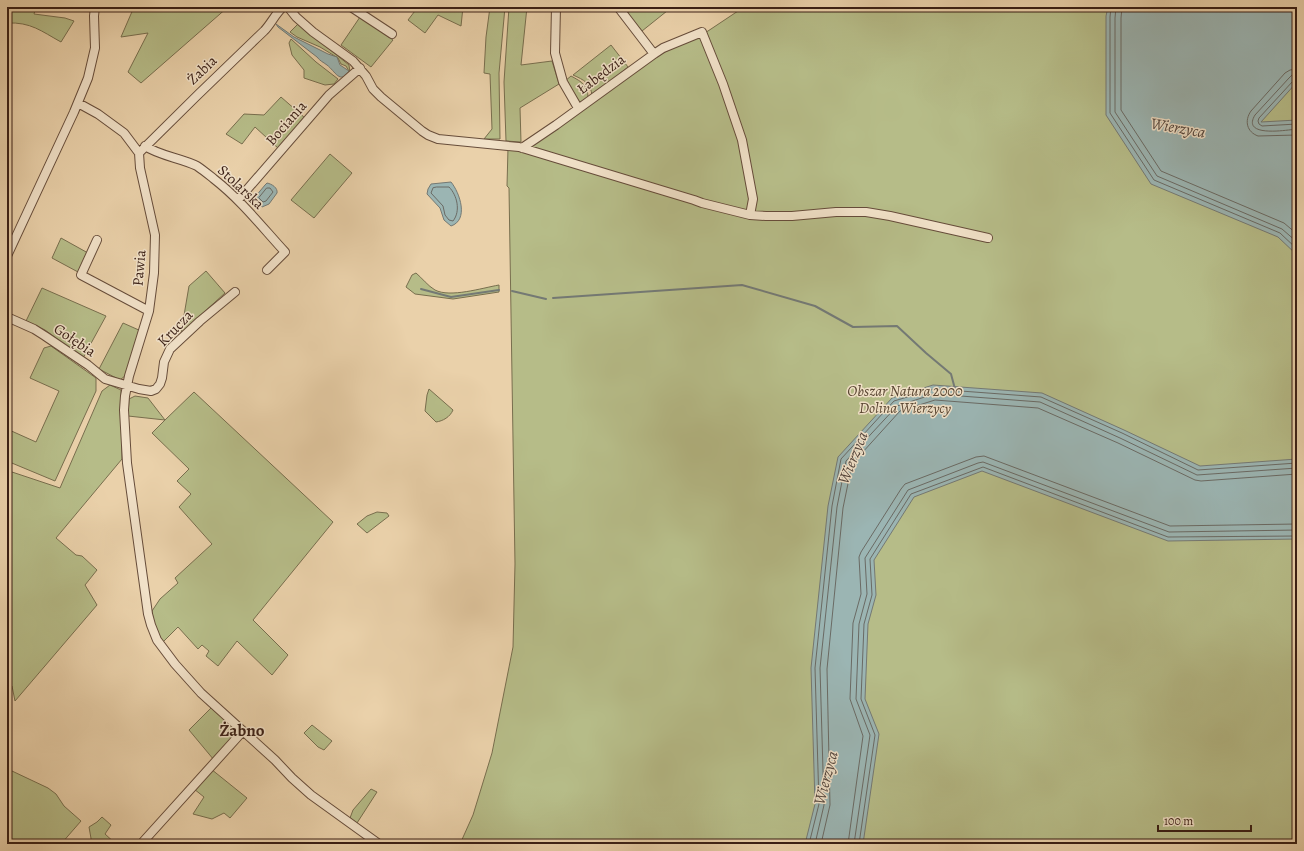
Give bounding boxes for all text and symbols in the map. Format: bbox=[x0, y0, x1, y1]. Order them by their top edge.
street label: Łabędzia bbox=[573, 49, 629, 99]
street label: Żabia bbox=[183, 51, 221, 89]
street label: Bociania bbox=[261, 96, 311, 150]
water label: Wierzyca bbox=[1149, 112, 1208, 144]
street label: Stolarska bbox=[213, 160, 269, 214]
street label: Pawia bbox=[127, 249, 151, 287]
street label: Krucza bbox=[153, 305, 197, 351]
street label: Gołębia bbox=[50, 319, 100, 361]
park label: Obszar Natura 2000 Dolina Wierzycy bbox=[847, 381, 963, 418]
water label: Wierzyca bbox=[833, 428, 874, 488]
district label: Żabno bbox=[219, 719, 265, 742]
water label: Wierzyca bbox=[808, 748, 844, 807]
scale bar bbox=[1158, 807, 1251, 833]
text: 100 m bbox=[1164, 813, 1193, 829]

